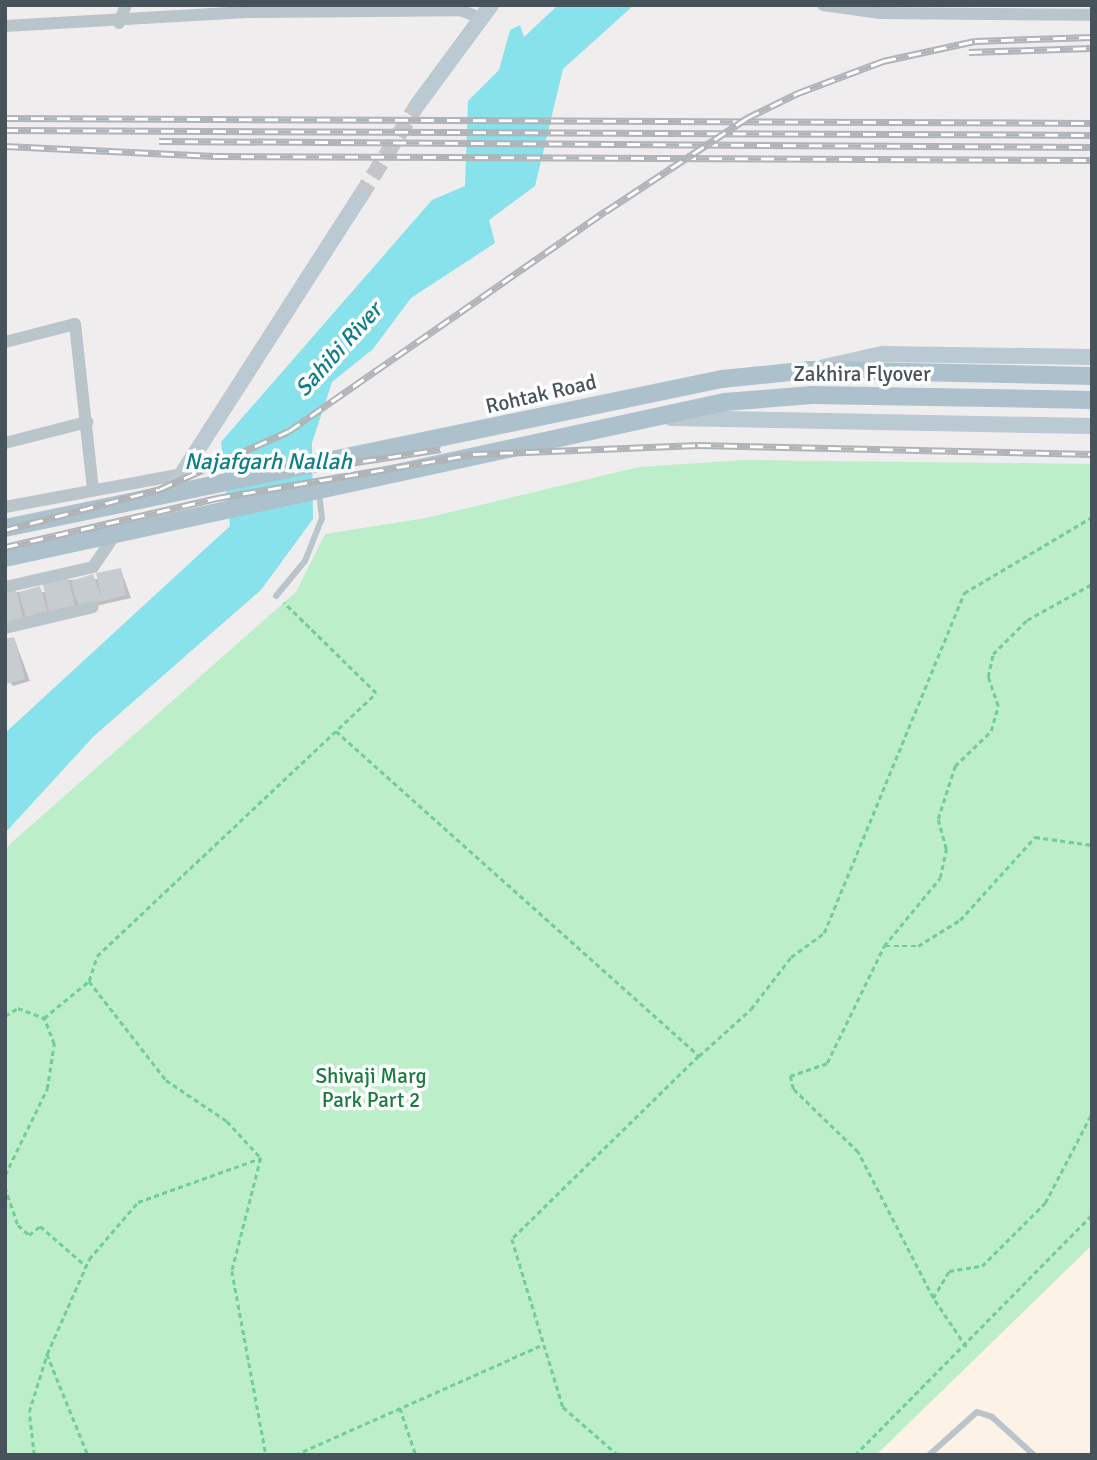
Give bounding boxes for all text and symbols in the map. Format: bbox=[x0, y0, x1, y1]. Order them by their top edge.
water label: Sahibi River bbox=[290, 297, 388, 403]
street label: Zakhira Flyover bbox=[793, 361, 931, 387]
street label: Rohtak Road bbox=[483, 369, 599, 419]
water label: Najafgarh Nallah bbox=[184, 448, 352, 476]
park label: Shivaji Marg Park Part 2 bbox=[315, 1063, 427, 1113]

